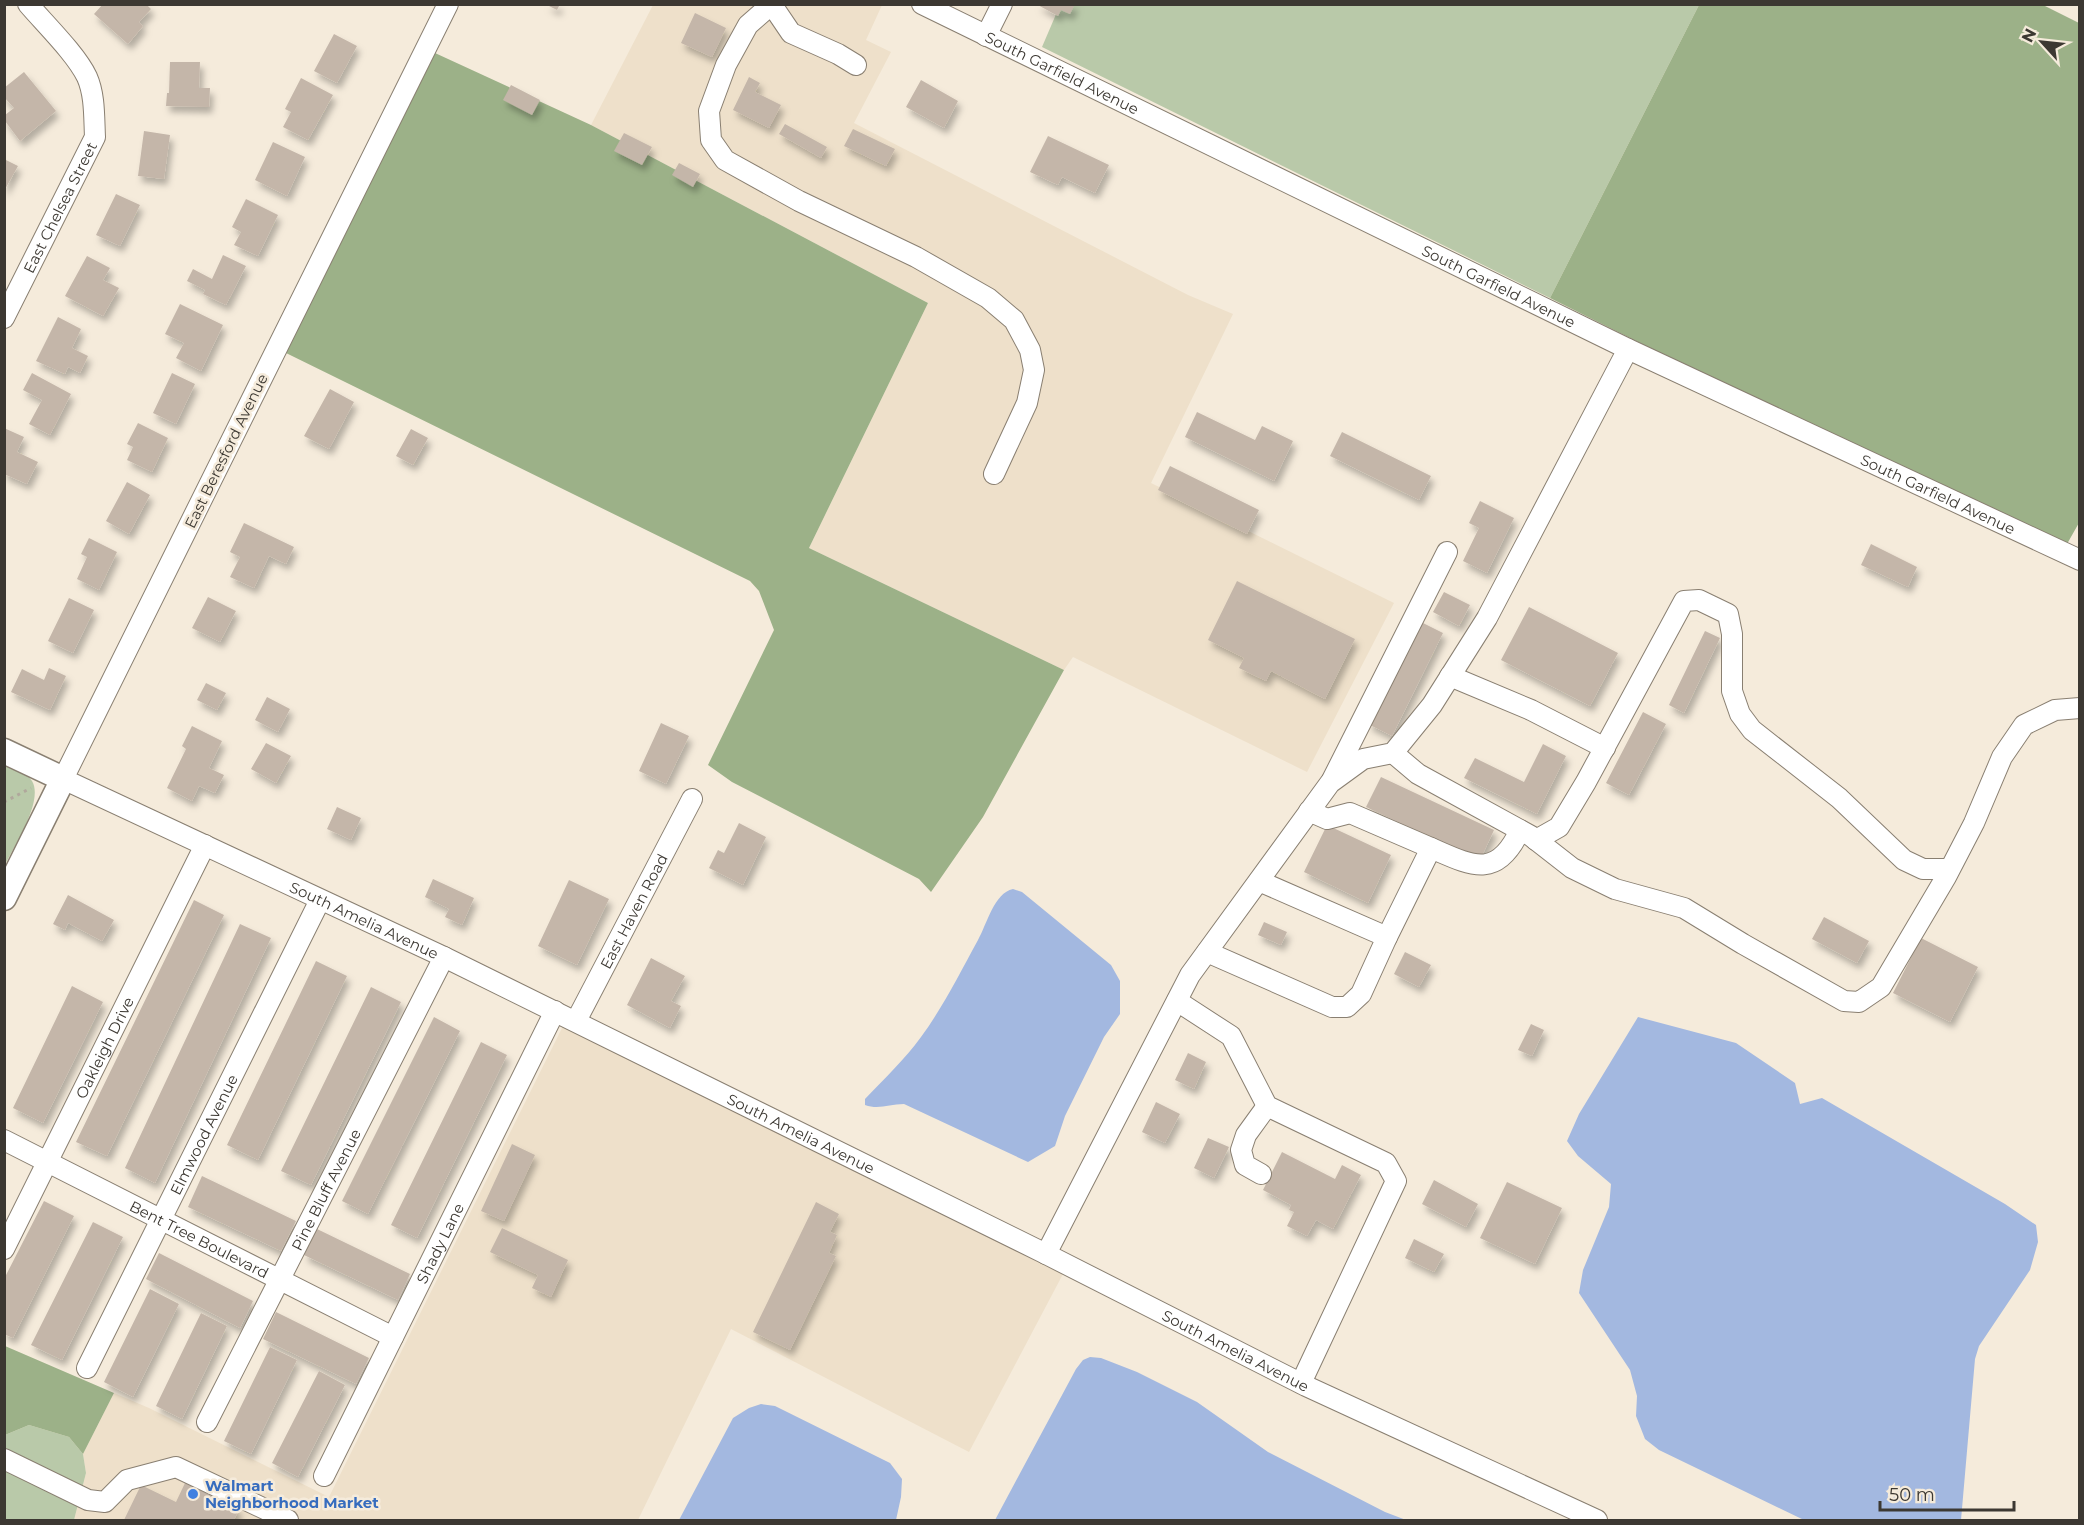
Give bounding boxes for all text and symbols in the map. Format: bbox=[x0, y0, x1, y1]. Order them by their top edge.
north arrow bbox=[2012, 12, 2072, 72]
text: N bbox=[2018, 25, 2040, 45]
street label: South Garfield Avenue bbox=[982, 27, 1142, 118]
street label: East Chelsea Street bbox=[19, 138, 101, 276]
street label: South Garfield Avenue bbox=[1419, 240, 1579, 331]
street label: East Beresford Avenue bbox=[180, 371, 272, 531]
street label: South Garfield Avenue bbox=[1858, 449, 2019, 538]
street label: East Haven Road bbox=[596, 850, 671, 972]
street label: South Amelia Avenue bbox=[287, 877, 442, 963]
street label: Oakleigh Drive bbox=[71, 994, 138, 1102]
street label: Elmwood Avenue bbox=[165, 1071, 241, 1198]
street label: South Amelia Avenue bbox=[724, 1089, 878, 1178]
street label: Pine Bluff Avenue bbox=[287, 1125, 364, 1254]
street label: Bent Tree Boulevard bbox=[127, 1196, 272, 1282]
street label: Shady Lane bbox=[412, 1200, 468, 1286]
street label: South Amelia Avenue bbox=[1159, 1305, 1312, 1396]
scale bar bbox=[1880, 1474, 2014, 1512]
place label: Walmart Neighborhood Market bbox=[205, 1476, 379, 1512]
text: 50 m bbox=[1889, 1484, 1935, 1506]
marker: Walmart Neighborhood Market bbox=[186, 1487, 200, 1501]

